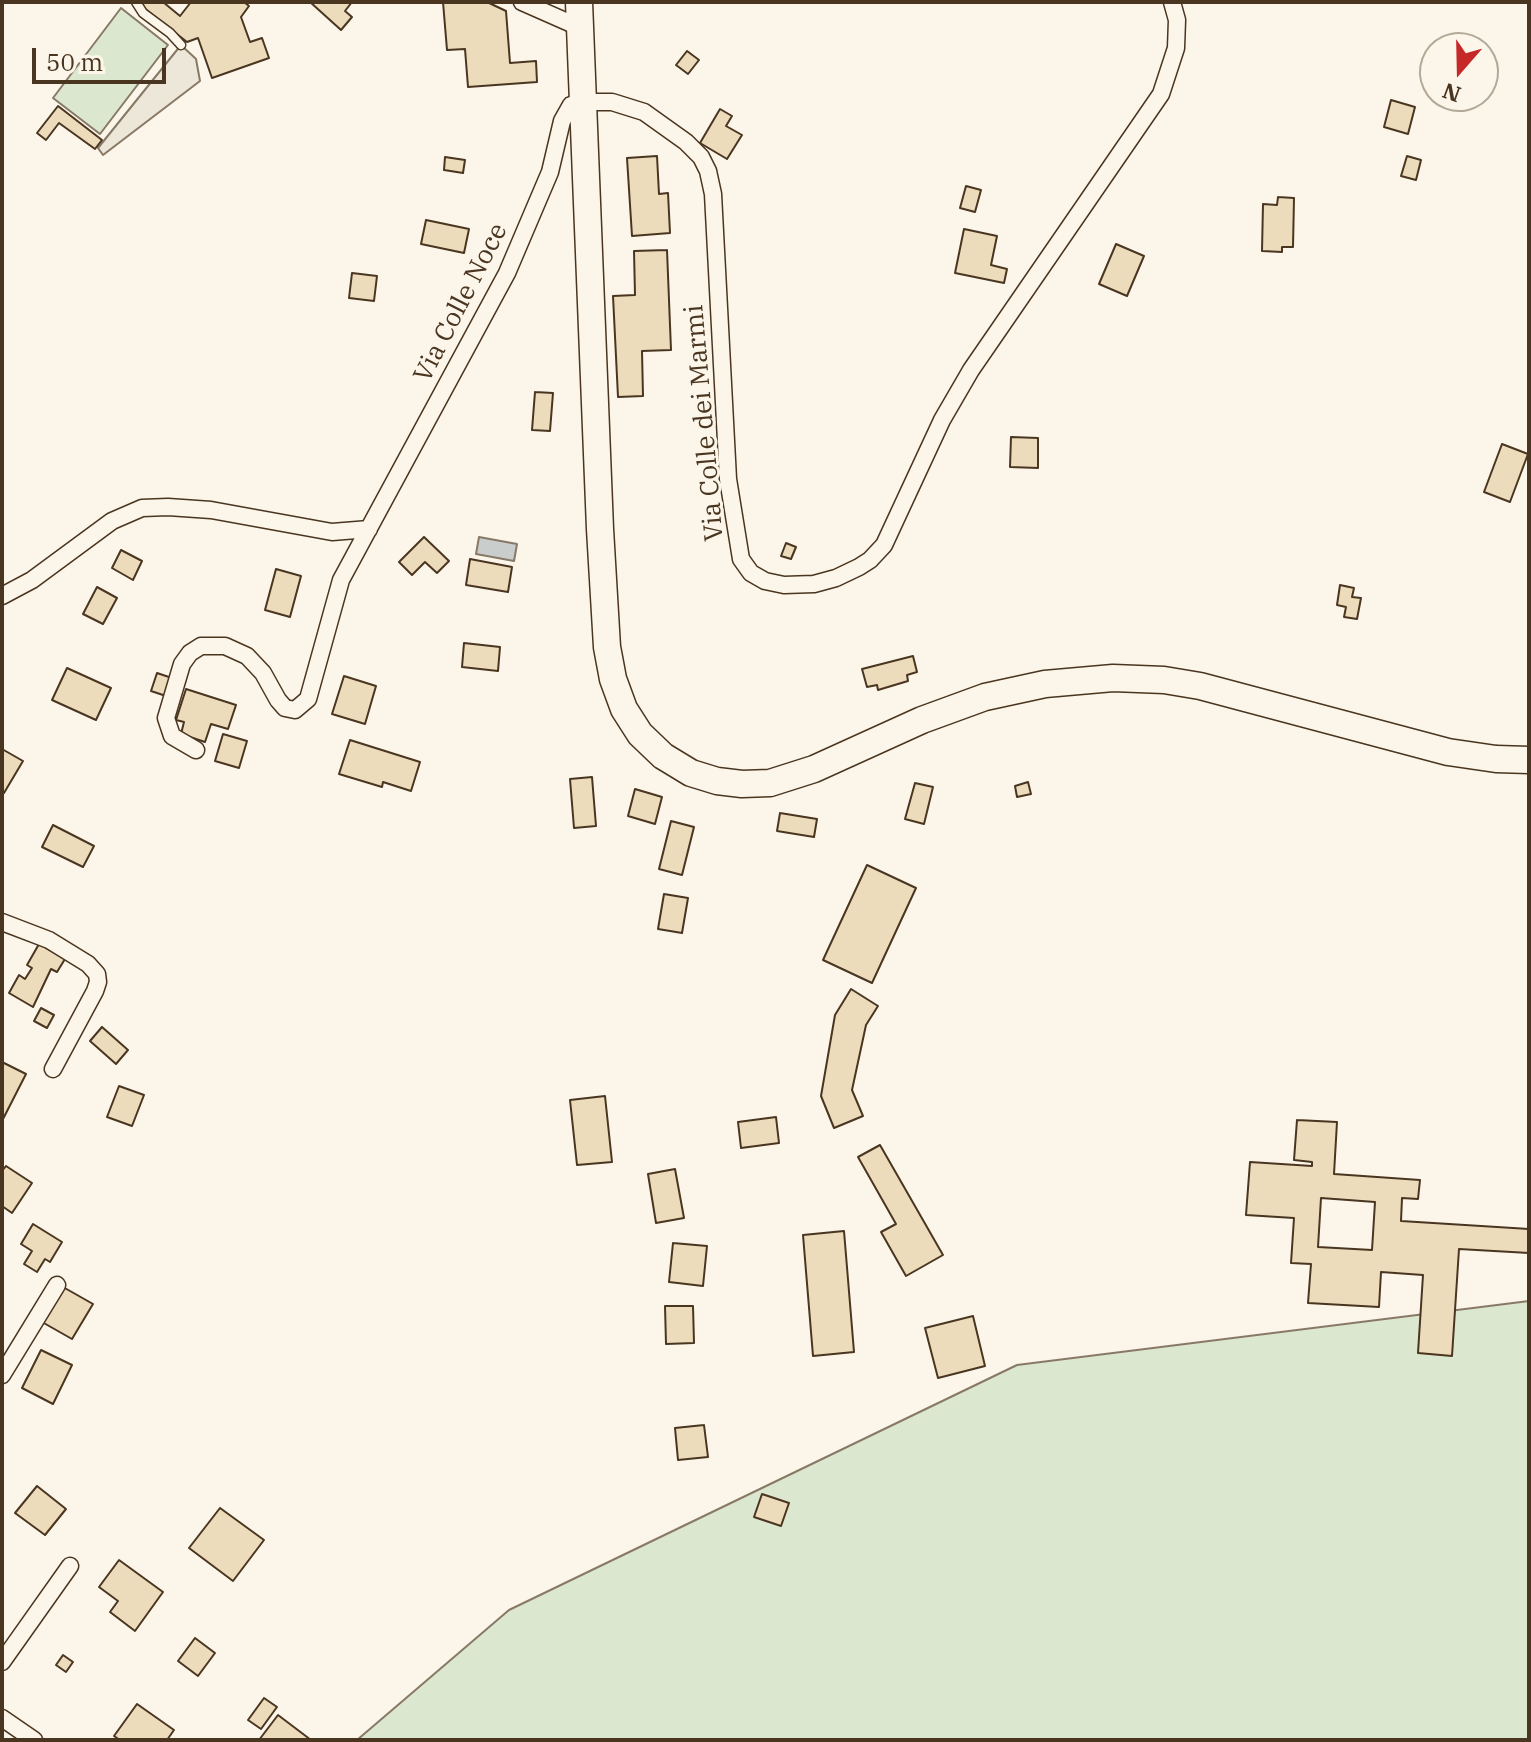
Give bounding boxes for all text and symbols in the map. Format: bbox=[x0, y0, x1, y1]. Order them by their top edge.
scale bar bbox=[36, 32, 170, 82]
north arrow bbox=[1419, 32, 1499, 112]
text: 50 m bbox=[46, 46, 103, 78]
text: N bbox=[1438, 77, 1464, 110]
street label: Via Colle Noce bbox=[408, 218, 514, 388]
street label: Via Colle dei Marmi bbox=[679, 303, 731, 543]

